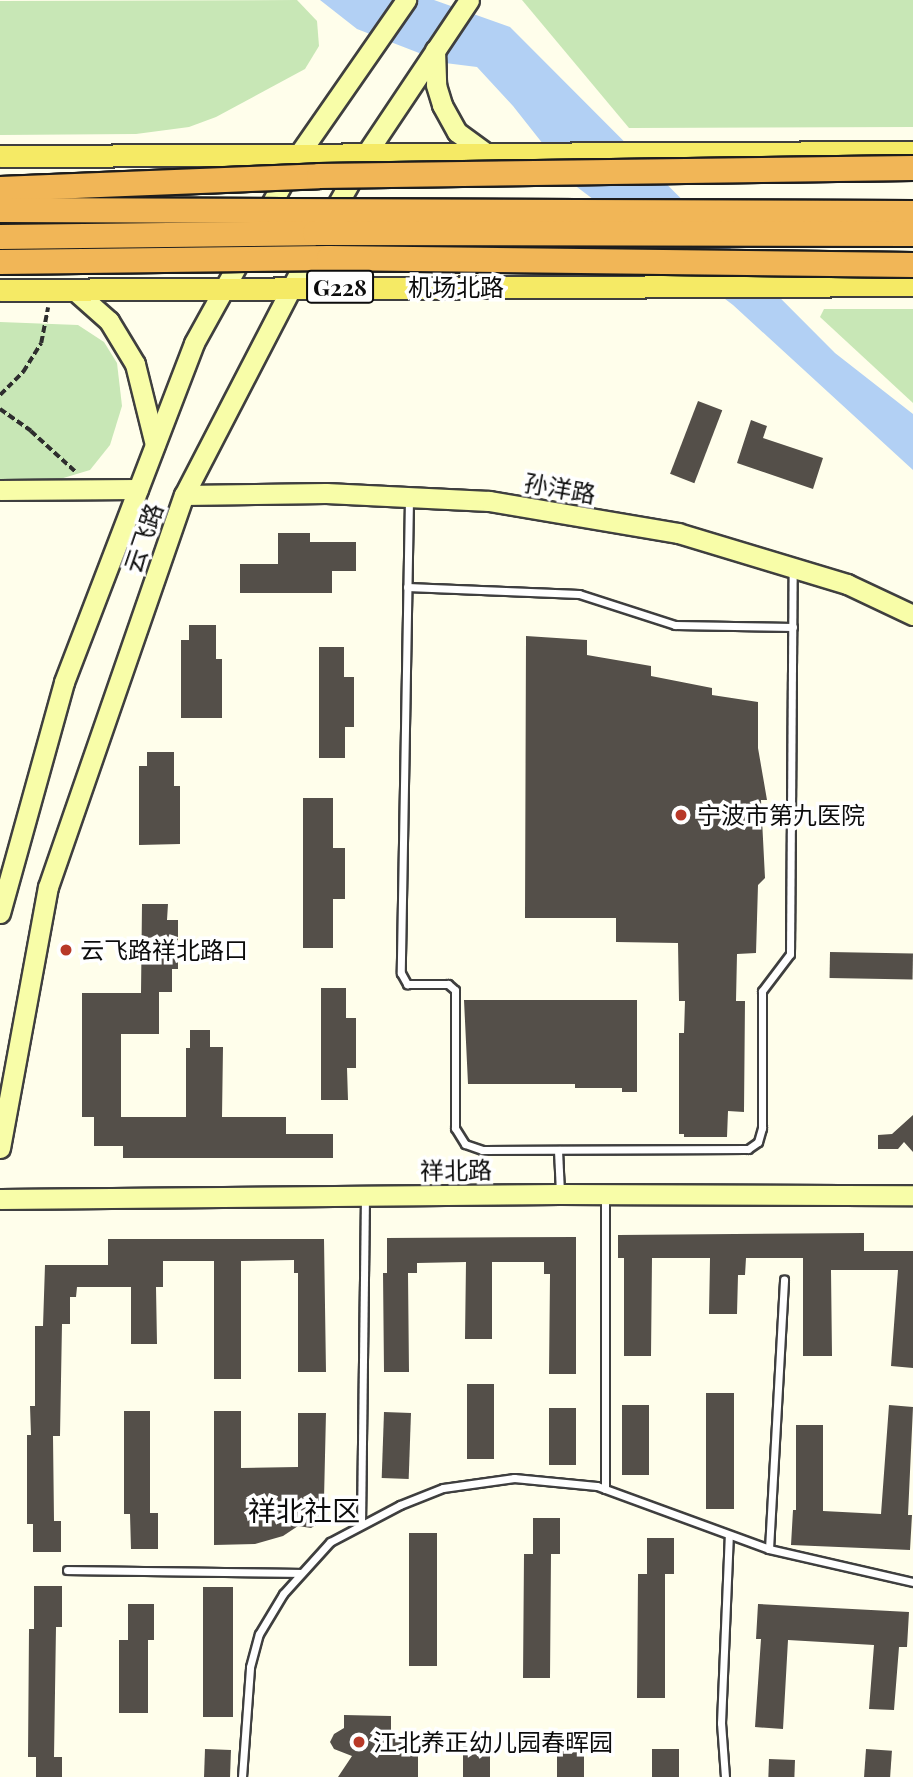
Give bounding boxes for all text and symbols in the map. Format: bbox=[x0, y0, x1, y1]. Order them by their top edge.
road number: G228 bbox=[305, 268, 375, 306]
street label: 机场北路 bbox=[408, 273, 504, 301]
street label: 孙洋路 bbox=[522, 468, 598, 508]
street label: 云飞路 bbox=[118, 499, 168, 577]
place label: 宁波市第九医院 bbox=[697, 801, 865, 829]
marker: 宁波市第九医院 bbox=[671, 805, 691, 825]
place label: 云飞路祥北路口 bbox=[80, 936, 248, 964]
marker: 云飞路祥北路口 bbox=[58, 942, 74, 958]
street label: 祥北路 bbox=[420, 1155, 492, 1185]
district label: 祥北社区 bbox=[248, 1493, 360, 1527]
place label: 江北养正幼儿园春晖园 bbox=[373, 1728, 613, 1756]
marker: 江北养正幼儿园春晖园 bbox=[351, 1734, 367, 1750]

